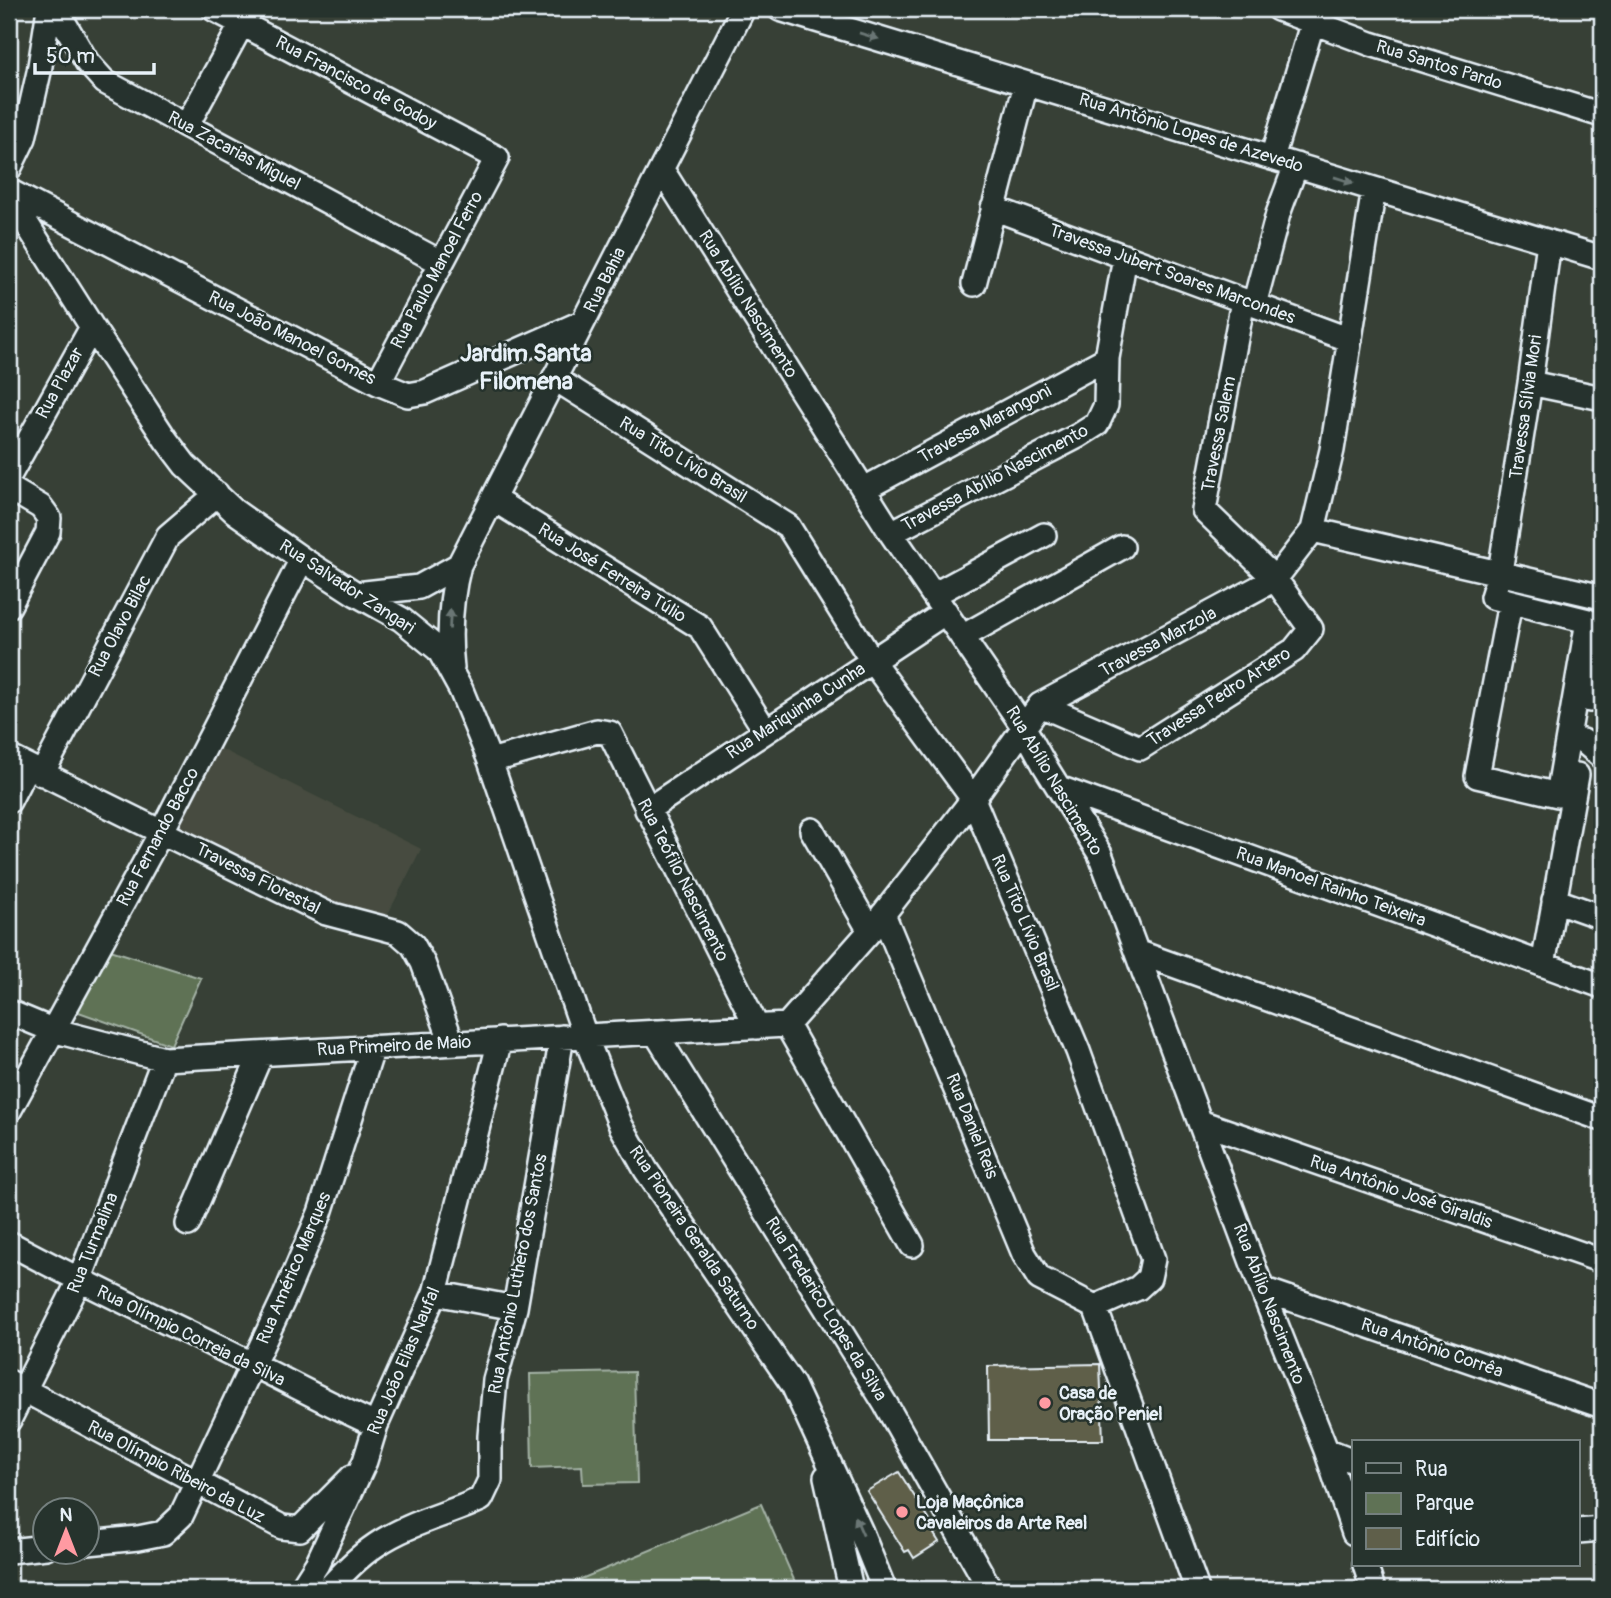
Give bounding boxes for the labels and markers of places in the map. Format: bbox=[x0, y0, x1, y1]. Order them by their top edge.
place label: Casa de Oração Peniel bbox=[1059, 1382, 1162, 1426]
marker: Casa de Oração Peniel bbox=[1037, 1395, 1053, 1411]
place label: Loja Maçônica Cavaleiros da Arte Real bbox=[916, 1491, 1087, 1535]
marker: Loja Maçônica Cavaleiros da Arte Real bbox=[894, 1504, 910, 1520]

